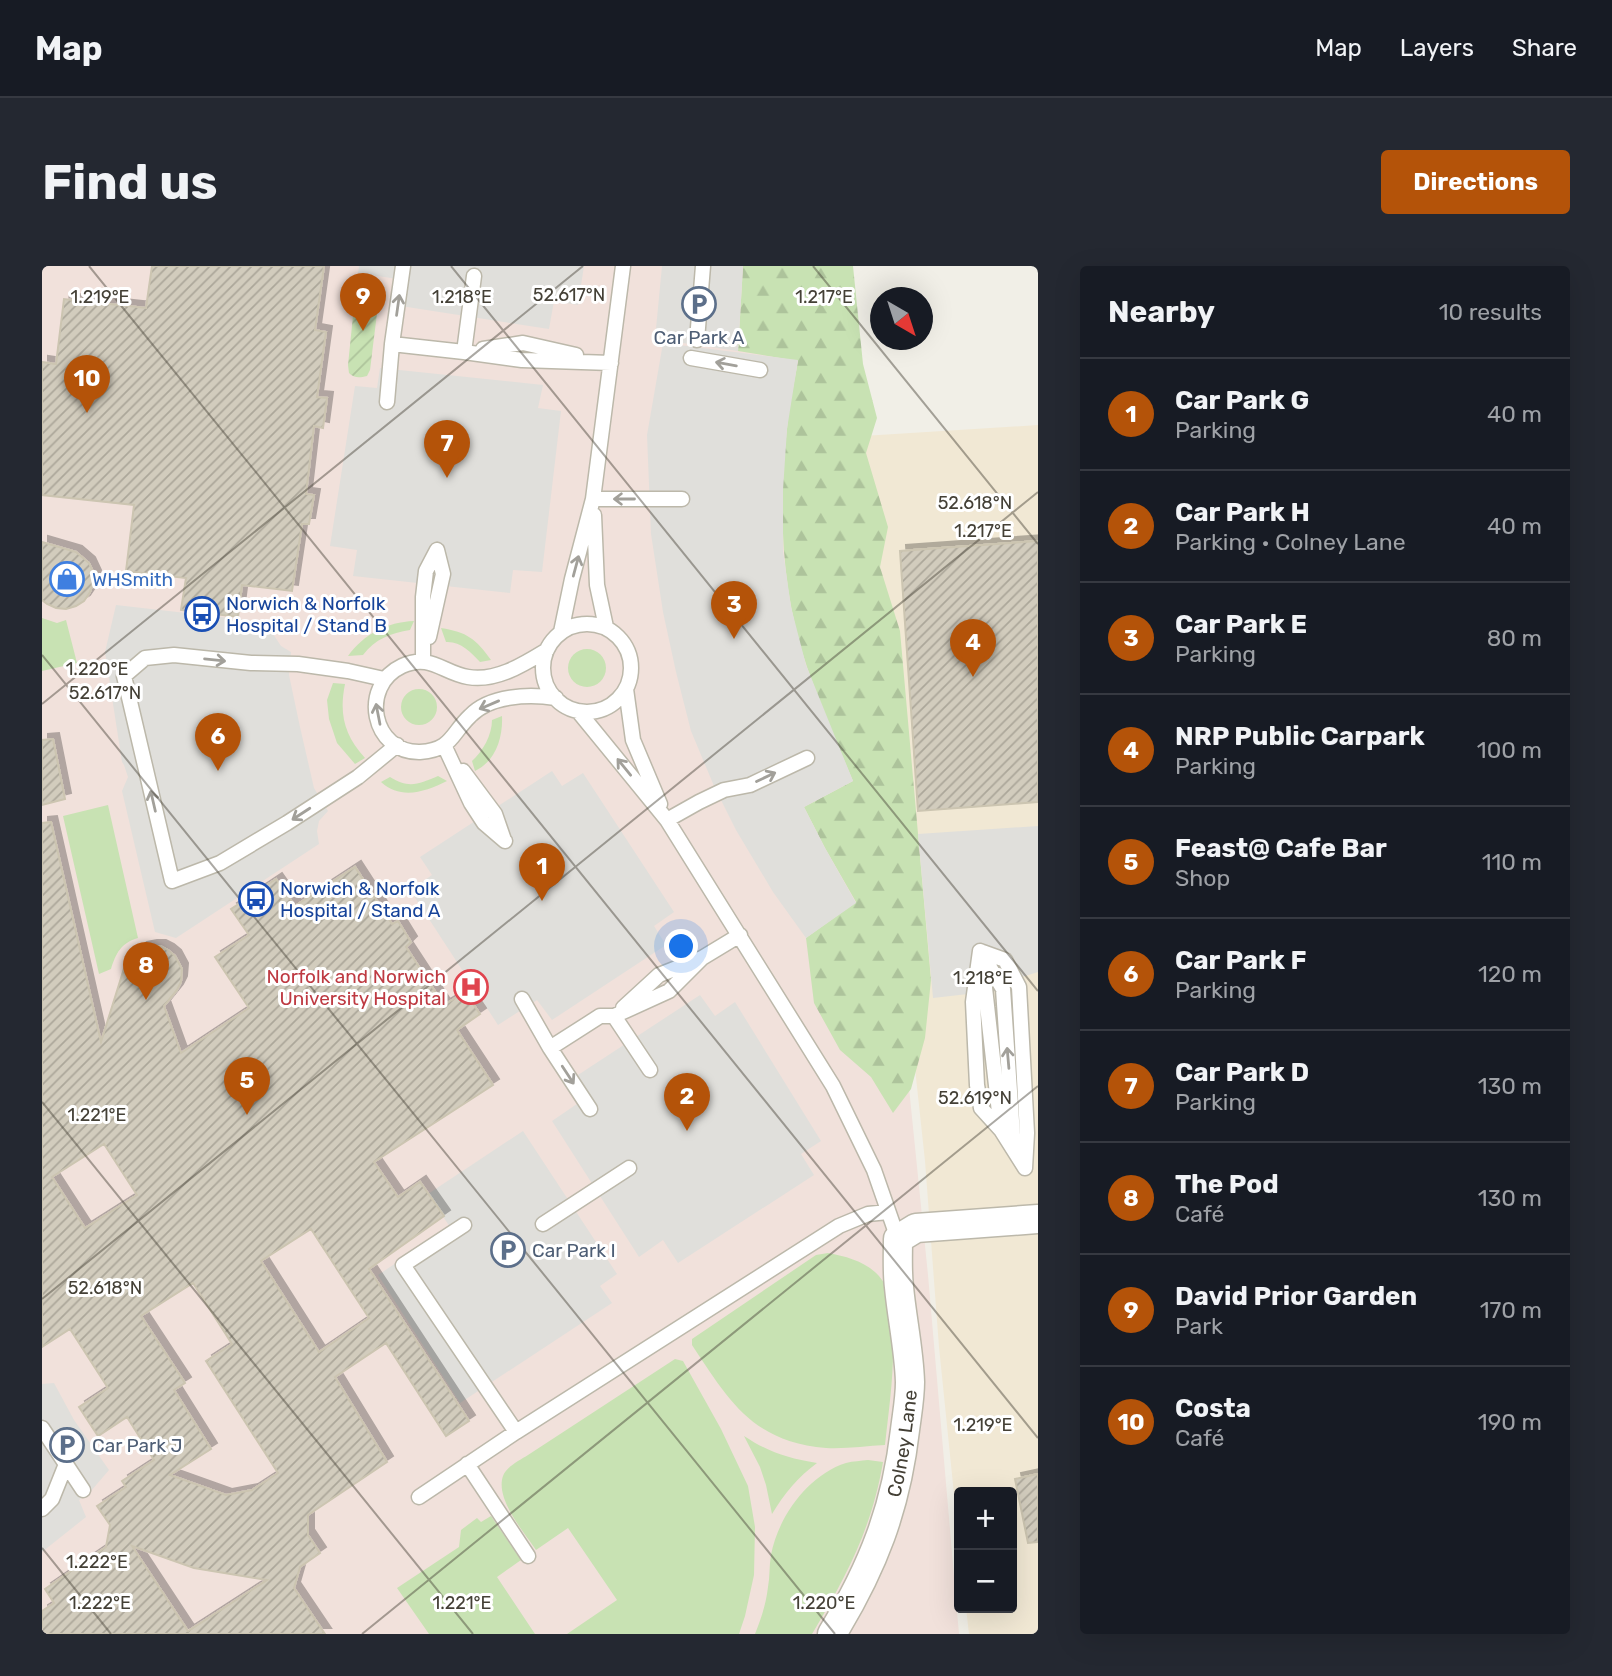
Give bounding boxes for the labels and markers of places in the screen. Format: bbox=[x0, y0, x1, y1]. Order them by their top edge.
pin: 9 bbox=[340, 273, 386, 331]
parking icon: Car Park A bbox=[680, 285, 718, 323]
place label: Car Park A bbox=[654, 326, 745, 349]
pin: 10 bbox=[64, 355, 110, 413]
pin: 7 bbox=[424, 420, 470, 478]
shop icon: WHSmith bbox=[48, 560, 86, 598]
place label: WHSmith bbox=[92, 568, 173, 591]
pin: 3 bbox=[711, 581, 757, 639]
place label: Norwich & Norfolk Hospital / Stand B bbox=[226, 592, 387, 637]
bus stop icon: Norwich & Norfolk Hospital / Stand B bbox=[183, 595, 221, 633]
pin: 4 bbox=[950, 619, 996, 677]
pin: 6 bbox=[195, 713, 241, 771]
pin: 1 bbox=[519, 843, 565, 901]
place label: Norwich & Norfolk Hospital / Stand A bbox=[280, 877, 441, 922]
bus stop icon: Norwich & Norfolk Hospital / Stand A bbox=[237, 880, 275, 918]
pin: 8 bbox=[123, 942, 169, 1000]
place label: Norfolk and Norwich University Hospital bbox=[267, 965, 446, 1010]
hospital icon: Norfolk and Norwich University Hospital bbox=[452, 968, 490, 1006]
pin: 5 bbox=[224, 1057, 270, 1115]
pin: 2 bbox=[664, 1073, 710, 1131]
parking icon: Car Park I bbox=[489, 1231, 527, 1269]
place label: Car Park I bbox=[532, 1239, 616, 1262]
parking icon: Car Park J bbox=[48, 1426, 86, 1464]
place label: Car Park J bbox=[92, 1434, 183, 1457]

